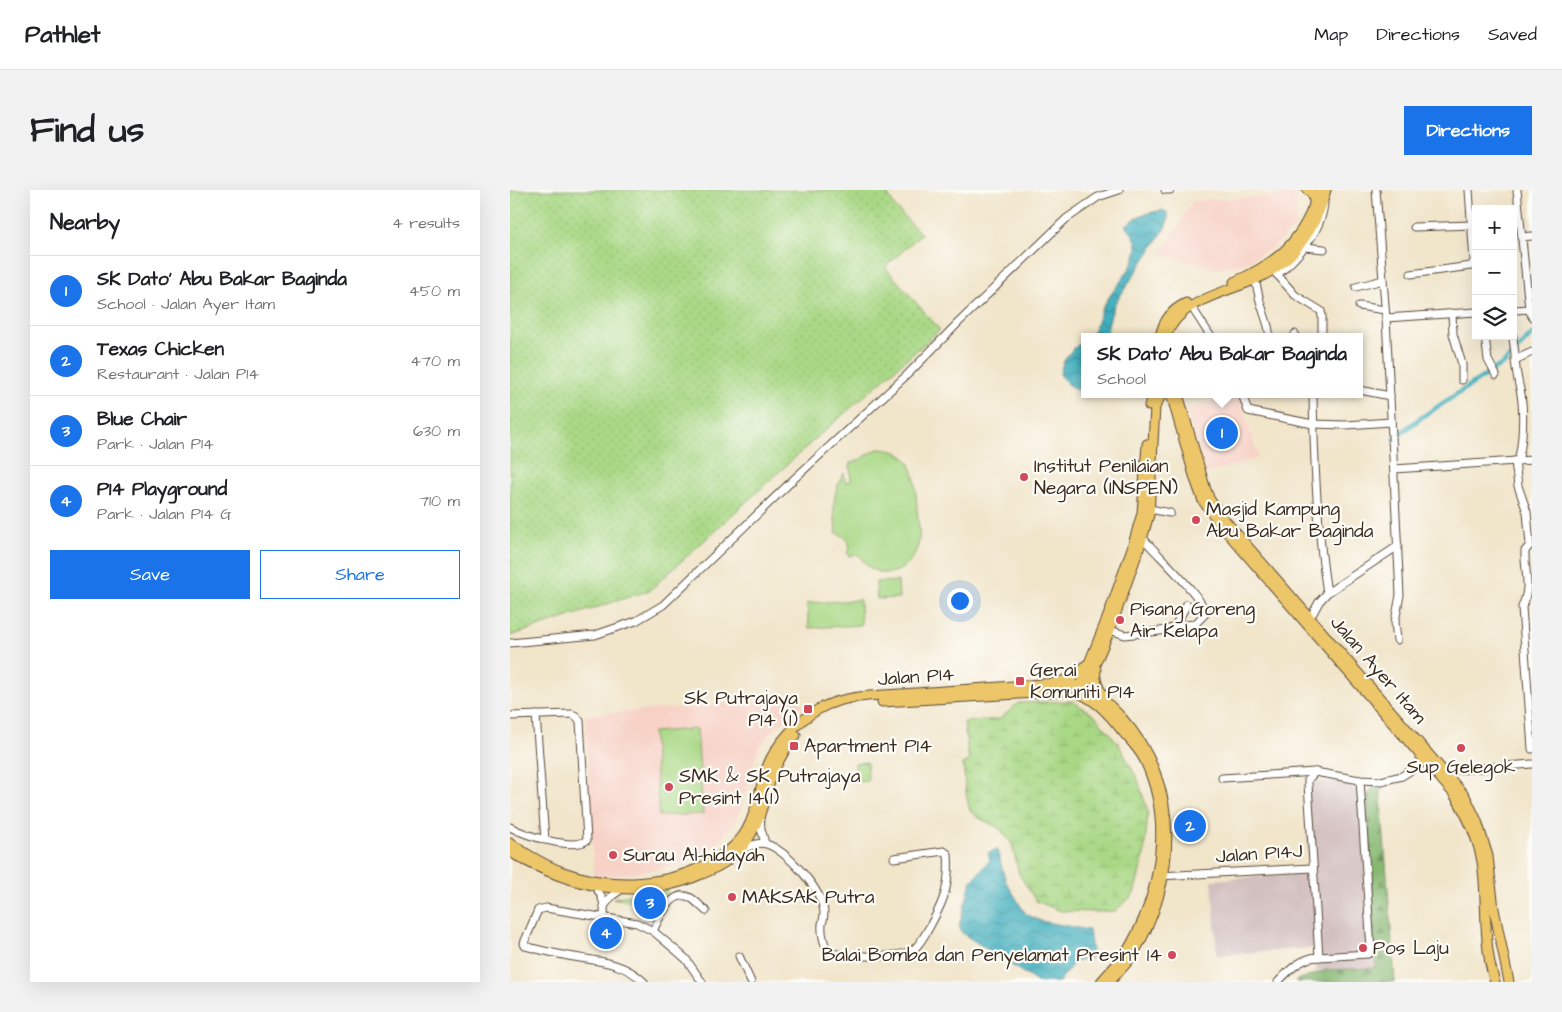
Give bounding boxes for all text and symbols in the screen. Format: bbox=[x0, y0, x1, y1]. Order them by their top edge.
text: Pathlet bbox=[25, 18, 101, 52]
text: Map bbox=[1314, 22, 1348, 47]
text: Directions bbox=[1376, 22, 1460, 47]
text: Saved bbox=[1488, 22, 1537, 47]
text: Find us bbox=[30, 106, 144, 155]
button: Directions bbox=[1404, 106, 1532, 155]
map controls bbox=[1472, 205, 1517, 340]
button: + bbox=[1472, 205, 1517, 250]
text: Nearby bbox=[50, 208, 120, 237]
text: 4 results bbox=[392, 212, 460, 234]
button: − bbox=[1472, 250, 1517, 295]
text: SK Dato' Abu Bakar Baginda bbox=[97, 266, 347, 293]
text: 1 bbox=[65, 280, 67, 302]
text: 450 m bbox=[409, 280, 460, 302]
text: School · Jalan Ayer Itam bbox=[97, 293, 275, 315]
button: layers bbox=[1472, 295, 1517, 340]
popup bbox=[1081, 333, 1363, 398]
text: Texas Chicken bbox=[97, 336, 224, 363]
text: SK Dato' Abu Bakar Baginda bbox=[1097, 341, 1347, 368]
text: 2 bbox=[61, 350, 71, 372]
text: 470 m bbox=[410, 350, 460, 372]
text: Restaurant · Jalan P14 bbox=[97, 363, 259, 385]
text: School bbox=[1097, 368, 1146, 390]
text: Blue Chair bbox=[97, 406, 187, 433]
pin: 1 bbox=[1206, 414, 1238, 452]
text: 3 bbox=[62, 420, 70, 442]
text: 630 m bbox=[413, 420, 460, 442]
text: Park · Jalan P14 bbox=[97, 433, 214, 455]
place label: Institut Penilaian Negara (INSPEN) bbox=[1034, 453, 1178, 503]
marker: Institut Penilaian Negara (INSPEN) bbox=[1018, 471, 1030, 483]
text: P14 Playground bbox=[97, 476, 227, 503]
text: 4 bbox=[61, 490, 71, 512]
text: 710 m bbox=[419, 490, 460, 512]
place label: Masjid Kampung Abu Bakar Baginda bbox=[1206, 496, 1374, 546]
text: Park · Jalan P14 G bbox=[97, 503, 231, 525]
marker: Masjid Kampung Abu Bakar Baginda bbox=[1190, 514, 1202, 526]
button: Save bbox=[50, 550, 250, 599]
button: Share bbox=[260, 550, 460, 599]
your location bbox=[947, 588, 973, 614]
place label: Pisang Goreng Air Kelapa bbox=[1130, 596, 1255, 645]
street label: Jalan Ayer Itam bbox=[1323, 610, 1433, 731]
marker: Pisang Goreng Air Kelapa bbox=[1114, 614, 1126, 626]
place label: Gerai Komuniti P14 bbox=[1030, 657, 1135, 706]
street label: Jalan P14 bbox=[877, 661, 955, 693]
marker: Gerai Komuniti P14 bbox=[1014, 675, 1026, 687]
place label: SK Putrajaya P14 (1) bbox=[684, 685, 798, 734]
marker: SK Putrajaya P14 (1) bbox=[802, 703, 814, 715]
place label: Apartment P14 bbox=[804, 733, 932, 760]
marker: Apartment P14 bbox=[788, 740, 800, 752]
marker: Sup Gelegok bbox=[1455, 742, 1467, 754]
place label: Sup Gelegok bbox=[1407, 754, 1516, 782]
place label: SMK & SK Putrajaya Presint 14(1) bbox=[679, 763, 861, 812]
marker: SMK & SK Putrajaya Presint 14(1) bbox=[663, 781, 675, 793]
pin: 2 bbox=[1174, 807, 1206, 845]
street label: Jalan P14J bbox=[1215, 837, 1303, 871]
place label: Surau Al-hidayah bbox=[623, 842, 765, 870]
marker: Surau Al-hidayah bbox=[607, 849, 619, 861]
pin: 3 bbox=[634, 884, 666, 922]
place label: MAKSAK Putra bbox=[742, 884, 875, 911]
marker: MAKSAK Putra bbox=[726, 891, 738, 903]
pin: 4 bbox=[590, 914, 622, 952]
place label: Pos Laju bbox=[1373, 935, 1449, 962]
place label: Balai Bomba dan Penyelamat Presint 14 bbox=[822, 942, 1162, 970]
marker: Pos Laju bbox=[1357, 942, 1369, 954]
marker: Balai Bomba dan Penyelamat Presint 14 bbox=[1166, 949, 1178, 961]

